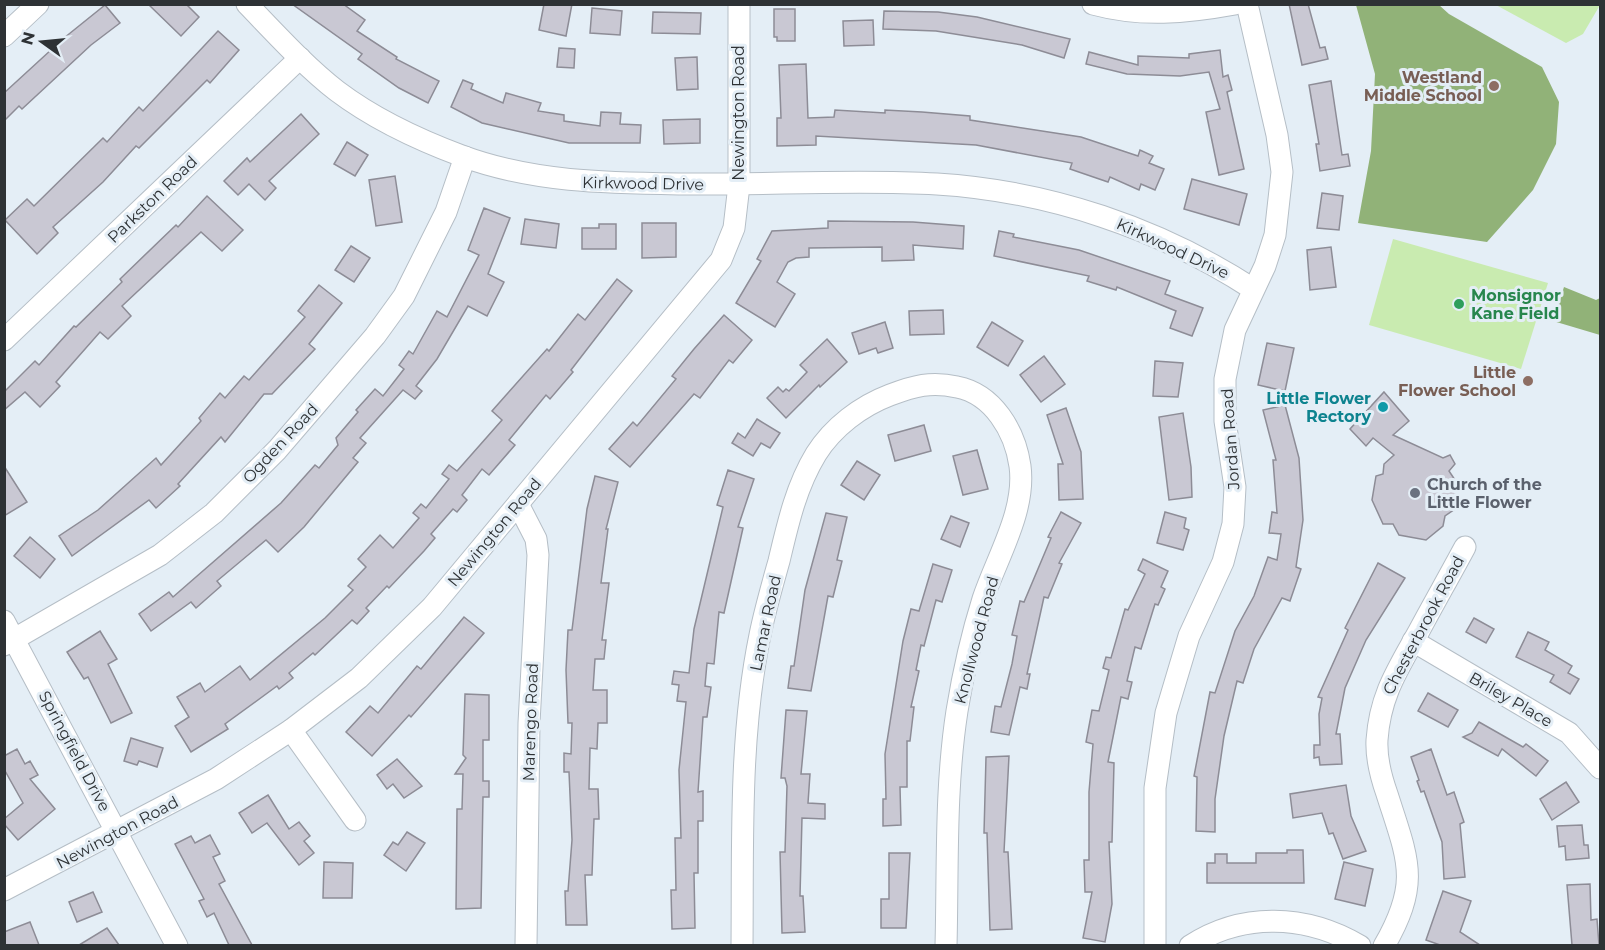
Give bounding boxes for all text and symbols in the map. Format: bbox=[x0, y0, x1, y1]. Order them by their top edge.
north arrow bbox=[12, 12, 72, 72]
text: N bbox=[17, 30, 39, 47]
street label: Newington Road bbox=[729, 45, 748, 181]
place label: Westland Middle School bbox=[1364, 68, 1482, 105]
marker: Westland Middle School bbox=[1487, 79, 1501, 93]
street label: Parkston Road bbox=[104, 152, 201, 247]
street label: Kirkwood Drive bbox=[582, 173, 704, 194]
street label: Kirkwood Drive bbox=[1114, 214, 1232, 283]
place label: Monsignor Kane Field bbox=[1471, 286, 1561, 323]
marker: Monsignor Kane Field bbox=[1452, 297, 1466, 311]
place label: Little Flower School bbox=[1398, 363, 1516, 400]
marker: Little Flower School bbox=[1521, 374, 1535, 388]
street label: Jordan Road bbox=[1217, 388, 1244, 491]
place label: Little Flower Rectory bbox=[1266, 389, 1371, 426]
street label: Ogden Road bbox=[239, 400, 322, 487]
marker: Little Flower Rectory bbox=[1376, 400, 1390, 414]
street label: Newington Road bbox=[443, 474, 545, 590]
place label: Church of the Little Flower bbox=[1427, 475, 1542, 512]
marker: Church of the Little Flower bbox=[1408, 486, 1422, 500]
street label: Chesterbrook Road bbox=[1379, 553, 1468, 698]
street label: Lamar Road bbox=[746, 573, 785, 673]
street label: Knollwood Road bbox=[950, 574, 1003, 706]
street label: Marengo Road bbox=[519, 663, 542, 782]
street label: Briley Place bbox=[1466, 668, 1556, 731]
street label: Springfield Drive bbox=[35, 688, 114, 815]
street label: Newington Road bbox=[53, 792, 182, 873]

